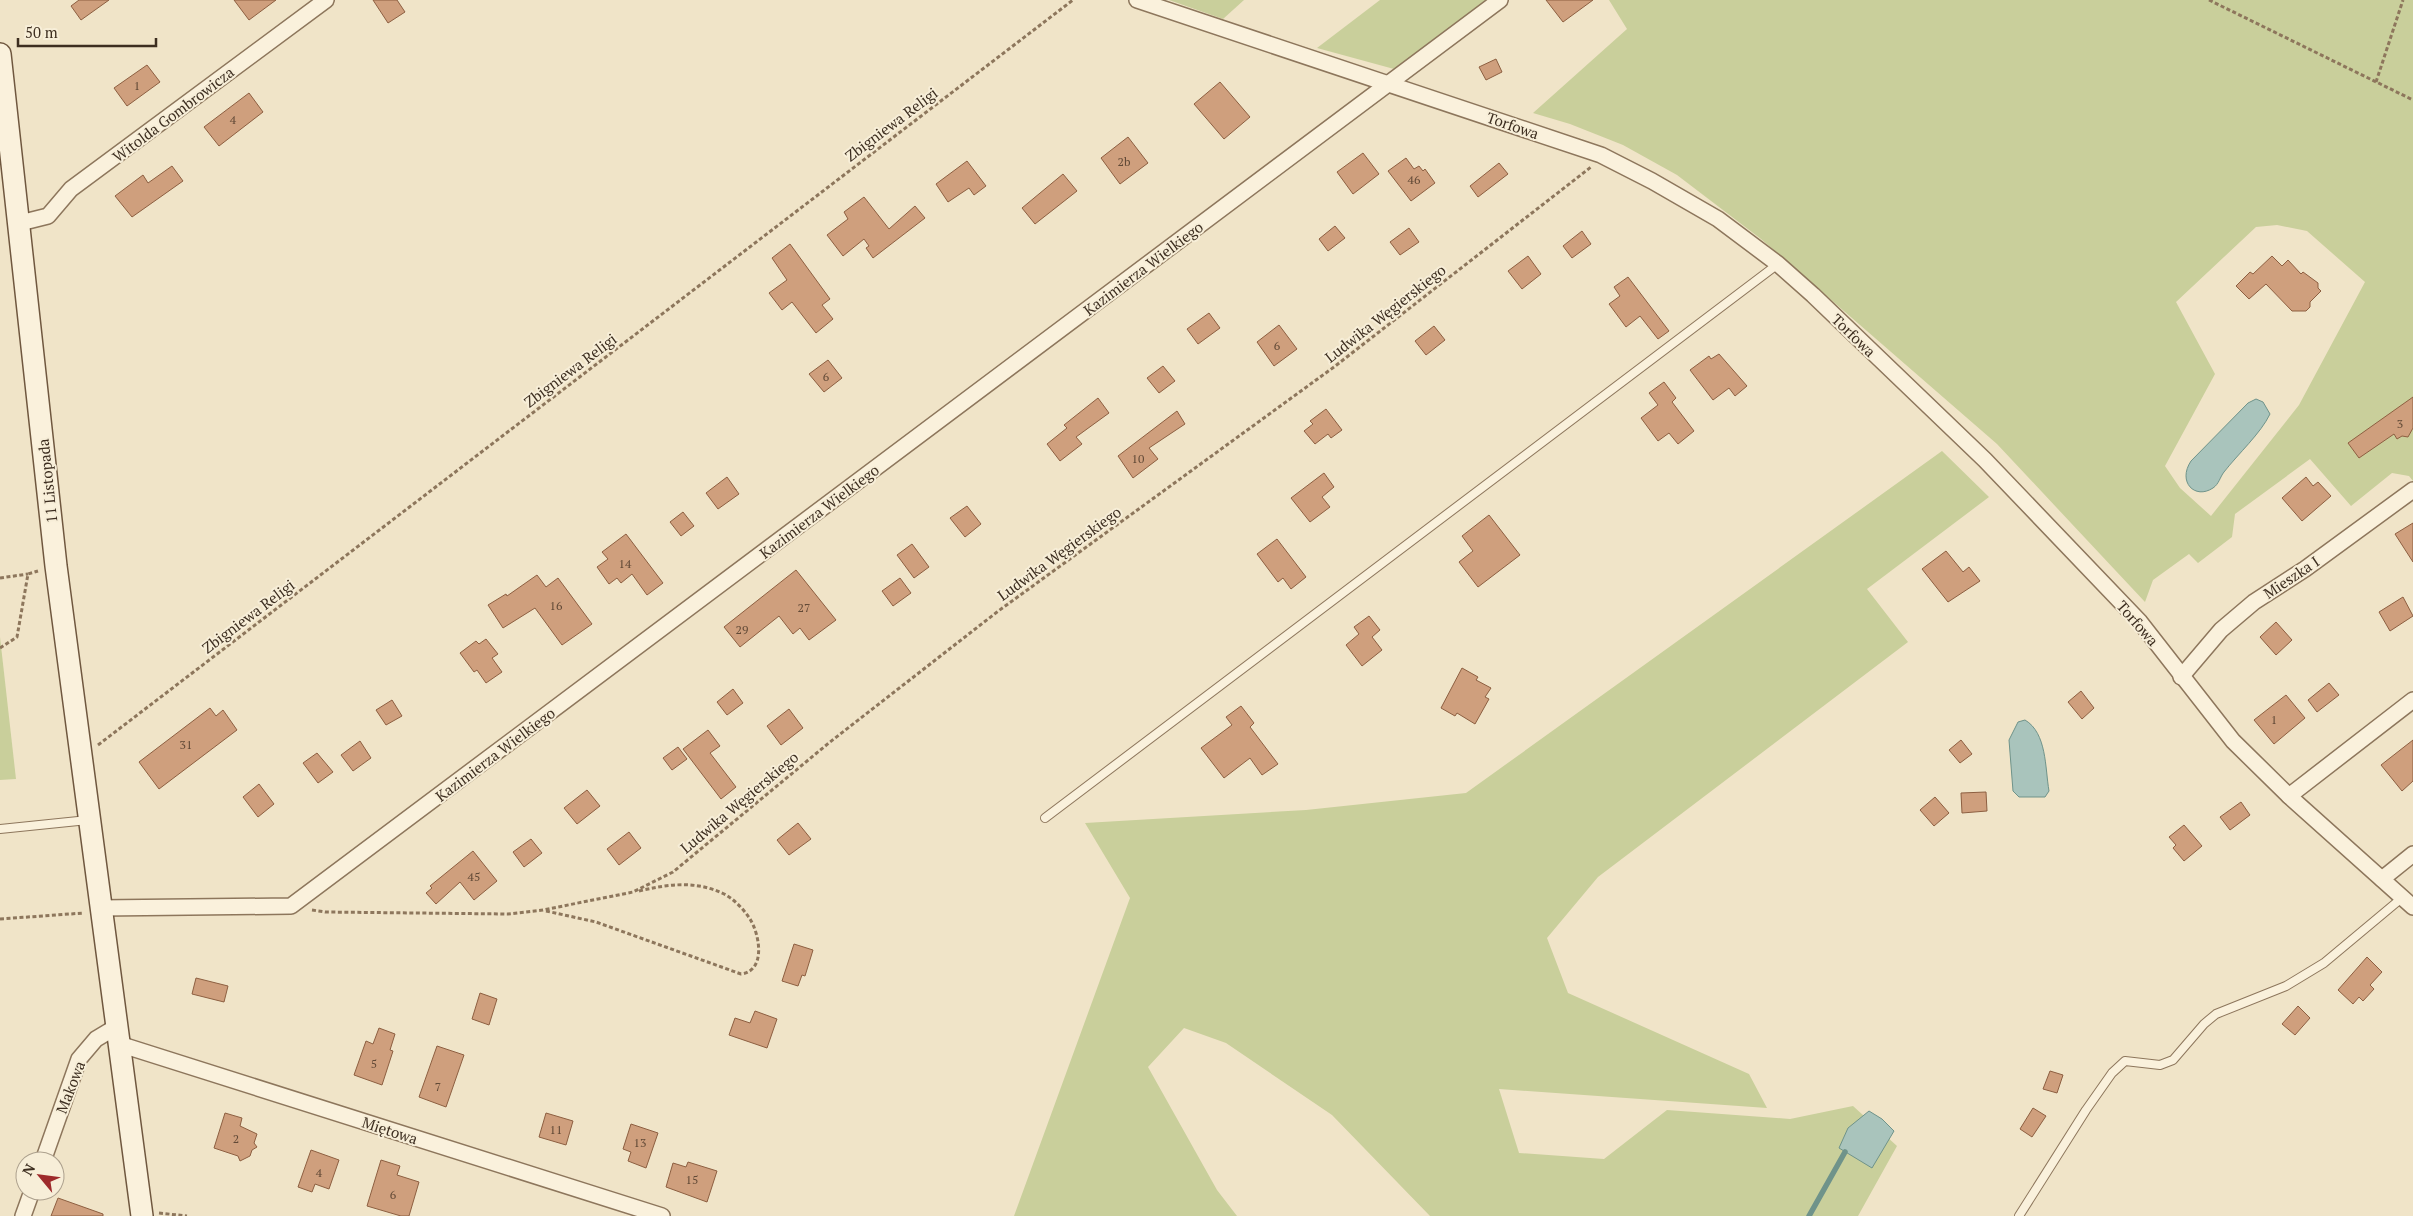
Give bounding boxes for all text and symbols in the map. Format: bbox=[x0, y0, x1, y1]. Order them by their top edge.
scale bar bbox=[18, 15, 155, 47]
text: 50 m bbox=[25, 22, 58, 42]
street label: Witolda Gombrowicza bbox=[108, 61, 238, 166]
house number: 1 bbox=[134, 78, 140, 93]
street label: Zbigniewa Religi bbox=[841, 83, 941, 165]
street label: Torfowa bbox=[1484, 107, 1542, 143]
house number: 4 bbox=[230, 112, 237, 127]
house number: 2b bbox=[1118, 154, 1131, 169]
house number: 46 bbox=[1408, 172, 1421, 187]
street label: Kazimierza Wielkiego bbox=[1079, 216, 1207, 320]
street label: Ludwika Węgierskiego bbox=[1320, 259, 1450, 367]
street label: Torfowa bbox=[1828, 309, 1881, 361]
street label: Zbigniewa Religi bbox=[520, 329, 620, 411]
house number: 6 bbox=[1274, 338, 1281, 353]
house number: 6 bbox=[823, 369, 830, 384]
house number: 3 bbox=[2397, 416, 2403, 431]
street label: 11 Listopada bbox=[33, 437, 61, 524]
house number: 10 bbox=[1132, 451, 1144, 466]
street label: Kazimierza Wielkiego bbox=[755, 459, 883, 563]
street label: Ludwika Węgierskiego bbox=[993, 501, 1125, 605]
street label: Mieszka I bbox=[2259, 551, 2323, 603]
house number: 14 bbox=[619, 556, 632, 571]
street label: Zbigniewa Religi bbox=[198, 575, 298, 657]
street label: Torfowa bbox=[2113, 596, 2163, 650]
house number: 16 bbox=[550, 598, 563, 613]
house number: 27 bbox=[798, 600, 810, 615]
house number: 29 bbox=[736, 622, 748, 637]
street label: Kazimierza Wielkiego bbox=[431, 702, 559, 806]
house number: 1 bbox=[2271, 712, 2277, 727]
house number: 31 bbox=[180, 737, 192, 752]
street label: Ludwika Węgierskiego bbox=[676, 747, 802, 857]
house number: 45 bbox=[468, 869, 480, 884]
house number: 5 bbox=[371, 1056, 377, 1071]
street label: Makowa bbox=[51, 1057, 89, 1116]
house number: 7 bbox=[435, 1079, 441, 1094]
street label: Miętowa bbox=[360, 1112, 421, 1148]
house number: 11 bbox=[550, 1122, 562, 1137]
house number: 2 bbox=[233, 1131, 239, 1146]
house number: 13 bbox=[634, 1135, 646, 1150]
north arrow bbox=[15, 1151, 65, 1201]
text: N bbox=[17, 1160, 39, 1179]
house number: 4 bbox=[316, 1165, 323, 1180]
house number: 15 bbox=[686, 1172, 698, 1187]
house number: 6 bbox=[390, 1187, 397, 1202]

